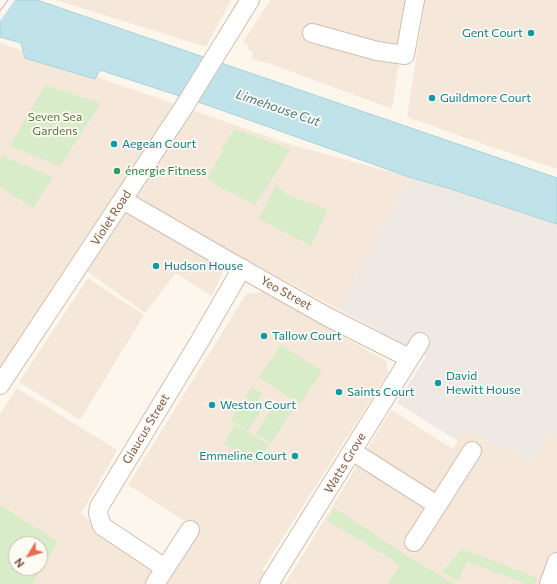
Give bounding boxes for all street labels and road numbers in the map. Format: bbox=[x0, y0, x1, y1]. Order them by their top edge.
street label: Violet Road bbox=[88, 188, 134, 248]
street label: Yeo Street bbox=[258, 273, 314, 313]
street label: Glaucus Street bbox=[119, 391, 173, 467]
street label: Watts Grove bbox=[321, 430, 369, 496]

